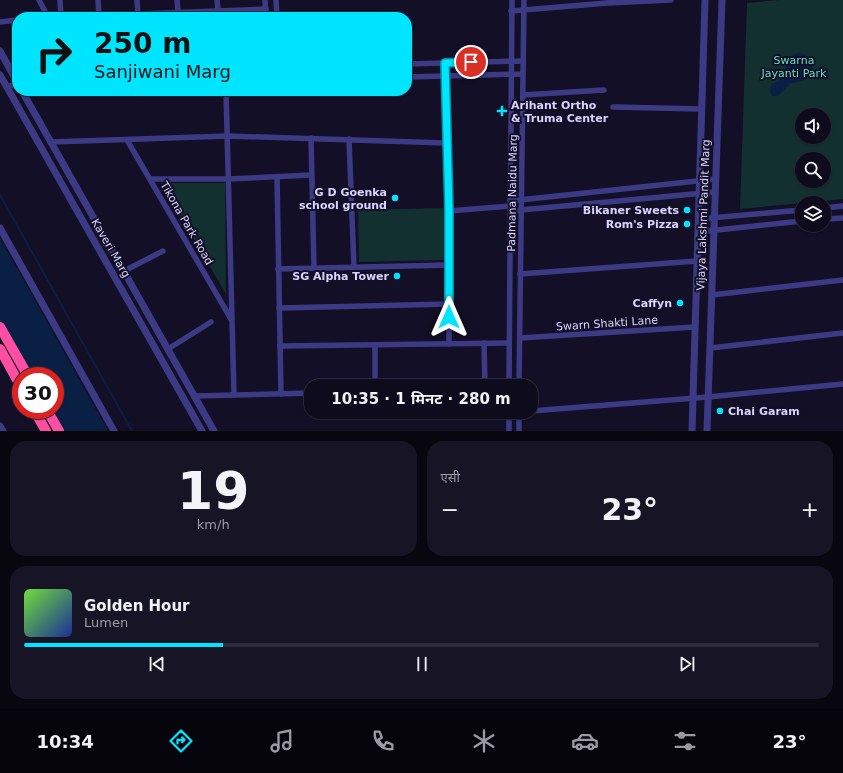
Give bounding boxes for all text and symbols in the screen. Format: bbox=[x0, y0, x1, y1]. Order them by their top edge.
text: 250 m bbox=[94, 27, 191, 60]
icon: right bbox=[28, 28, 80, 80]
pin bbox=[454, 45, 488, 79]
icon: arrive bbox=[460, 51, 482, 73]
park label: Swarna Jayanti Park bbox=[761, 54, 827, 80]
text: Sanjiwani Marg bbox=[94, 61, 231, 82]
place label: Arihant Ortho & Truma Center bbox=[511, 99, 609, 125]
marker: Arihant Ortho & Truma Center bbox=[496, 105, 508, 117]
map controls bbox=[795, 108, 831, 232]
button: sound bbox=[795, 108, 831, 144]
street label: Padmana Naidu Marg bbox=[505, 134, 520, 252]
street label: Vijaya Lakshmi Pandit Marg bbox=[694, 139, 713, 291]
button: search bbox=[795, 152, 831, 188]
street label: Tikona Park Road bbox=[157, 178, 216, 267]
place label: G D Goenka school ground bbox=[299, 186, 387, 212]
marker: G D Goenka school ground bbox=[390, 193, 400, 203]
button: layers bbox=[795, 196, 831, 232]
place label: Bikaner Sweets bbox=[583, 204, 679, 217]
marker: Bikaner Sweets bbox=[682, 205, 692, 215]
street label: Kaveri Marg bbox=[89, 217, 133, 280]
place label: Rom's Pizza bbox=[606, 218, 679, 231]
marker: Rom's Pizza bbox=[682, 219, 692, 229]
place label: SG Alpha Tower bbox=[292, 270, 390, 283]
marker: SG Alpha Tower bbox=[392, 271, 402, 281]
position arrow bbox=[428, 296, 470, 338]
place label: Caffyn bbox=[633, 297, 672, 310]
marker: Caffyn bbox=[675, 298, 685, 308]
street label: Swarn Shakti Lane bbox=[556, 313, 659, 334]
speed limit sign: 30 bbox=[12, 367, 64, 419]
text: 10:35 · 1 मिनट · 280 m bbox=[331, 390, 511, 408]
place label: Chai Garam bbox=[728, 405, 800, 418]
marker: Chai Garam bbox=[715, 406, 725, 416]
text: 19 bbox=[177, 461, 249, 521]
text: एसी bbox=[441, 470, 460, 485]
text: 23° bbox=[601, 492, 658, 527]
text: − bbox=[441, 497, 459, 522]
text: + bbox=[801, 497, 819, 522]
text: km/h bbox=[197, 517, 230, 532]
text: Golden Hour bbox=[84, 597, 190, 615]
text: Lumen bbox=[84, 615, 128, 630]
icon: previous bbox=[146, 653, 168, 675]
icon: pause bbox=[411, 653, 433, 675]
icon: next bbox=[676, 653, 698, 675]
icon: directions bbox=[167, 727, 195, 755]
icon: music bbox=[268, 727, 296, 755]
icon: phone bbox=[369, 727, 397, 755]
icon: climate bbox=[470, 727, 498, 755]
icon: car bbox=[571, 727, 599, 755]
icon: filters bbox=[671, 727, 699, 755]
text: 10:34 bbox=[36, 731, 94, 752]
text: 23° bbox=[772, 731, 807, 752]

